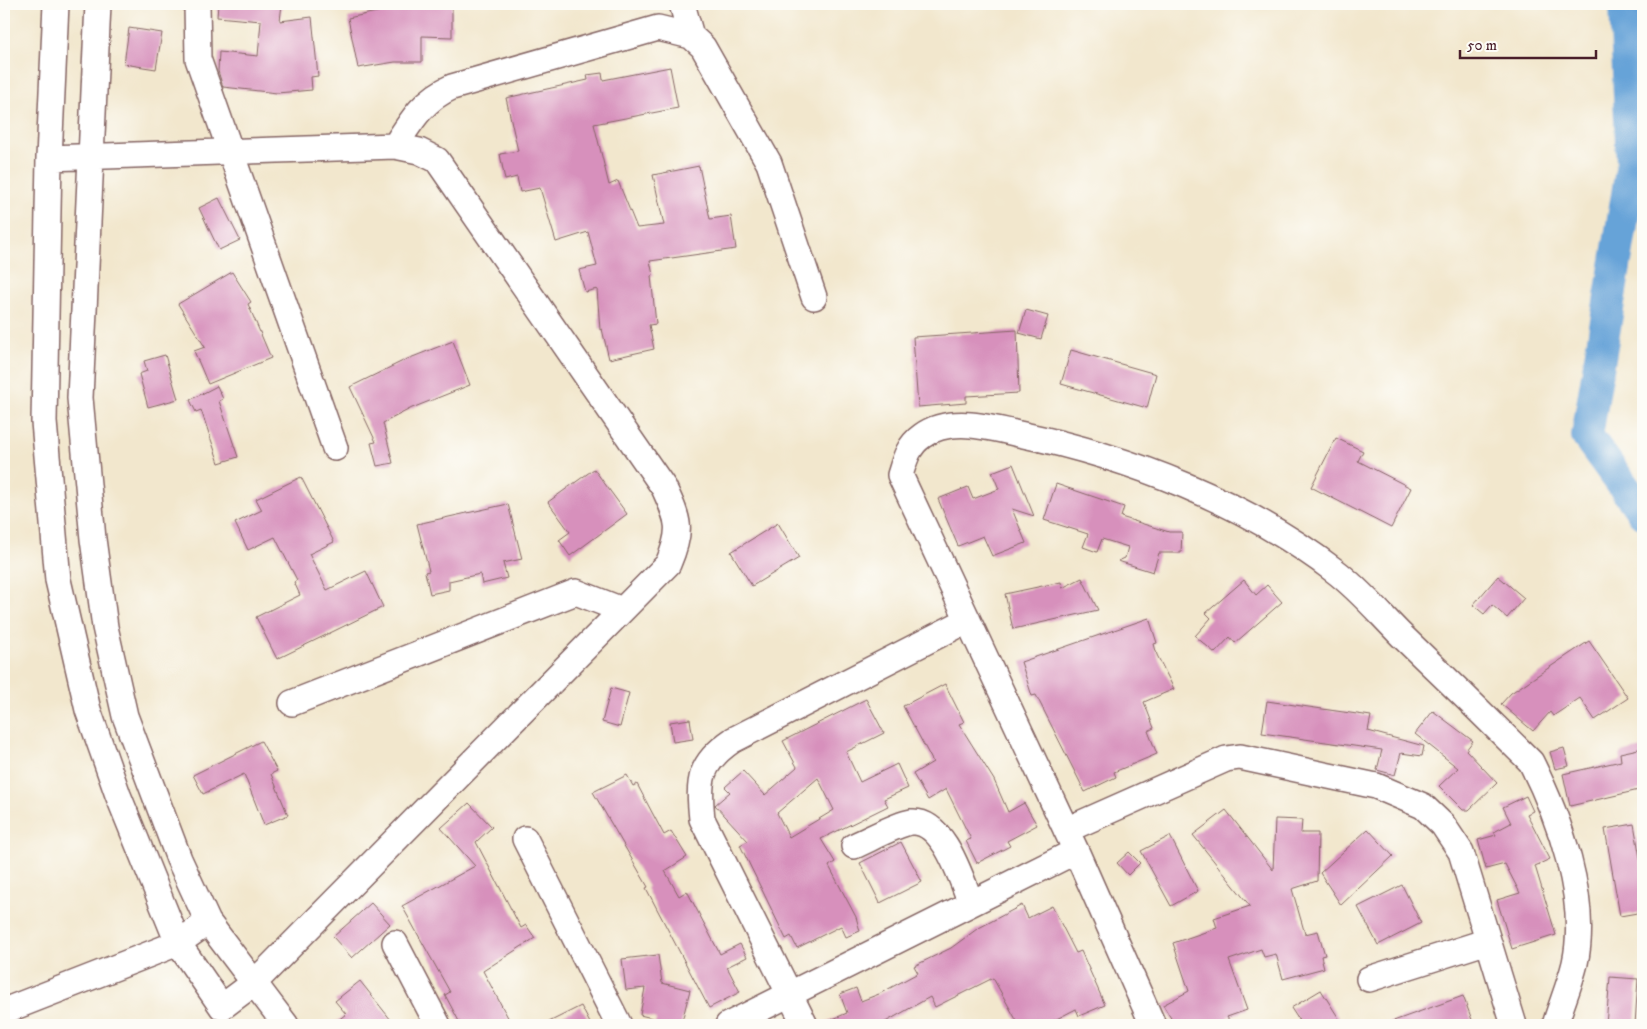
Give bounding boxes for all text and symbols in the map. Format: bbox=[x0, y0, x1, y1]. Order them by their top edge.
scale bar bbox=[1460, 28, 1596, 60]
text: 50 m bbox=[1467, 36, 1497, 55]

